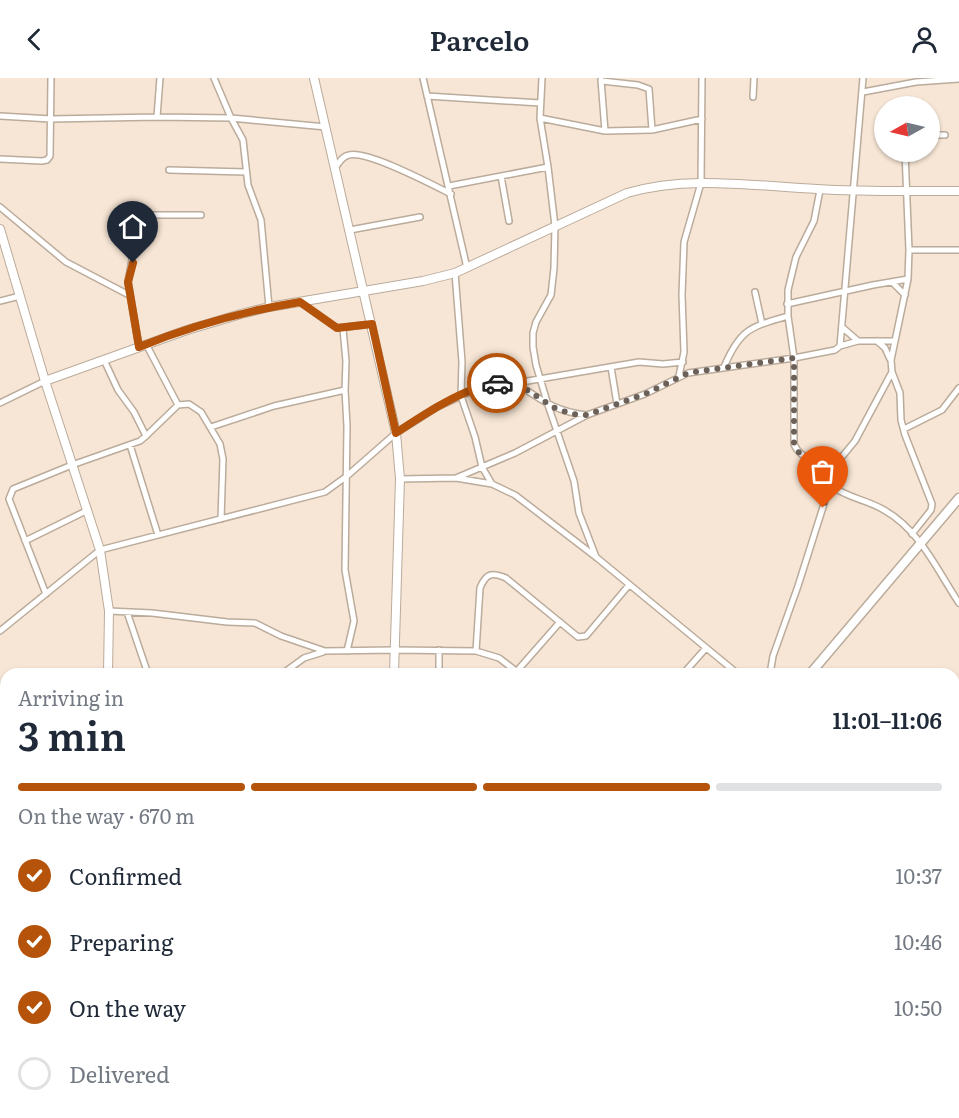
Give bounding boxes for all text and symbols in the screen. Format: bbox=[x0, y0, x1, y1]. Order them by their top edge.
text: Parcelo bbox=[430, 19, 529, 59]
icon: back bbox=[18, 23, 51, 56]
icon: person bbox=[908, 23, 941, 56]
north arrow bbox=[874, 96, 940, 162]
map controls bbox=[874, 96, 940, 162]
pin bbox=[107, 201, 158, 263]
icon: home bbox=[116, 210, 149, 243]
courier bbox=[467, 353, 527, 413]
icon: car bbox=[481, 367, 514, 400]
pin bbox=[797, 446, 848, 508]
icon: bag bbox=[806, 455, 839, 488]
text: Arriving in bbox=[18, 682, 124, 712]
text: 11:01–11:06 bbox=[832, 703, 942, 736]
text: 3 min bbox=[18, 705, 126, 763]
text: On the way · 670 m bbox=[18, 800, 195, 830]
icon: check bbox=[18, 859, 51, 892]
text: Confirmed bbox=[69, 859, 182, 892]
text: 10:37 bbox=[895, 860, 942, 890]
icon: check bbox=[18, 925, 51, 958]
text: Preparing bbox=[69, 925, 173, 958]
text: 10:46 bbox=[894, 926, 942, 956]
icon: check bbox=[18, 991, 51, 1024]
text: On the way bbox=[69, 991, 186, 1024]
text: 10:50 bbox=[894, 992, 942, 1022]
text: Delivered bbox=[69, 1057, 170, 1090]

